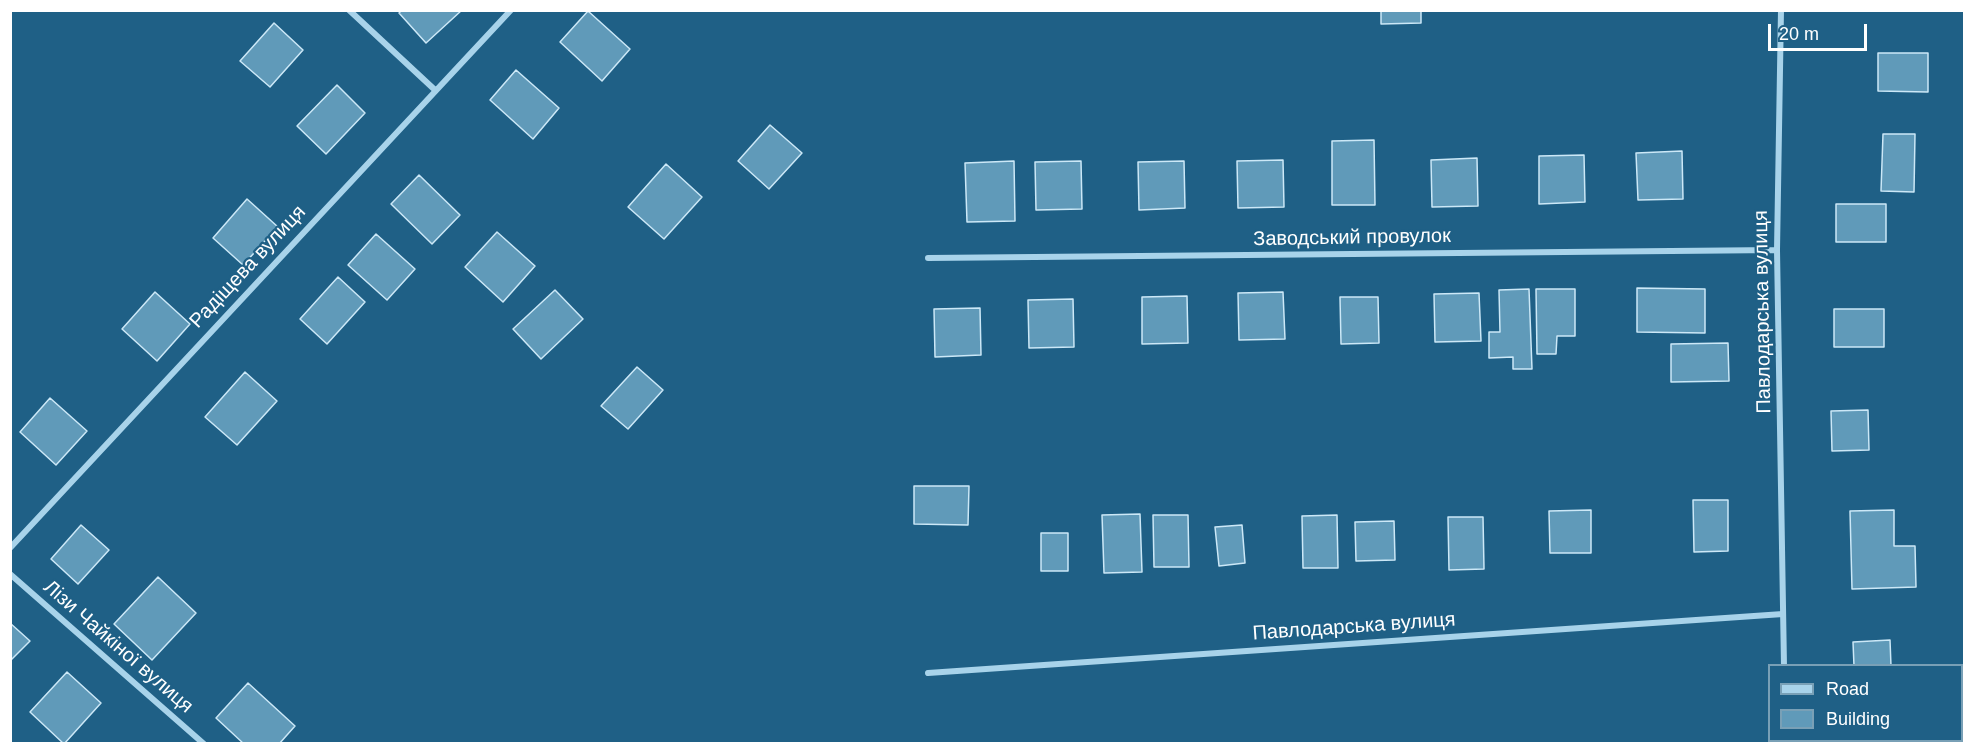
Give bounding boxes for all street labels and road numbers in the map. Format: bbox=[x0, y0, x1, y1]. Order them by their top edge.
street label: Радіщева вулиця bbox=[185, 201, 311, 333]
street label: Павлодарська вулиця bbox=[1749, 210, 1777, 414]
street label: Заводський провулок bbox=[1253, 224, 1451, 252]
street label: Лізи Чайкіної вулиця bbox=[38, 575, 198, 719]
street label: Павлодарська вулиця bbox=[1252, 608, 1456, 646]

